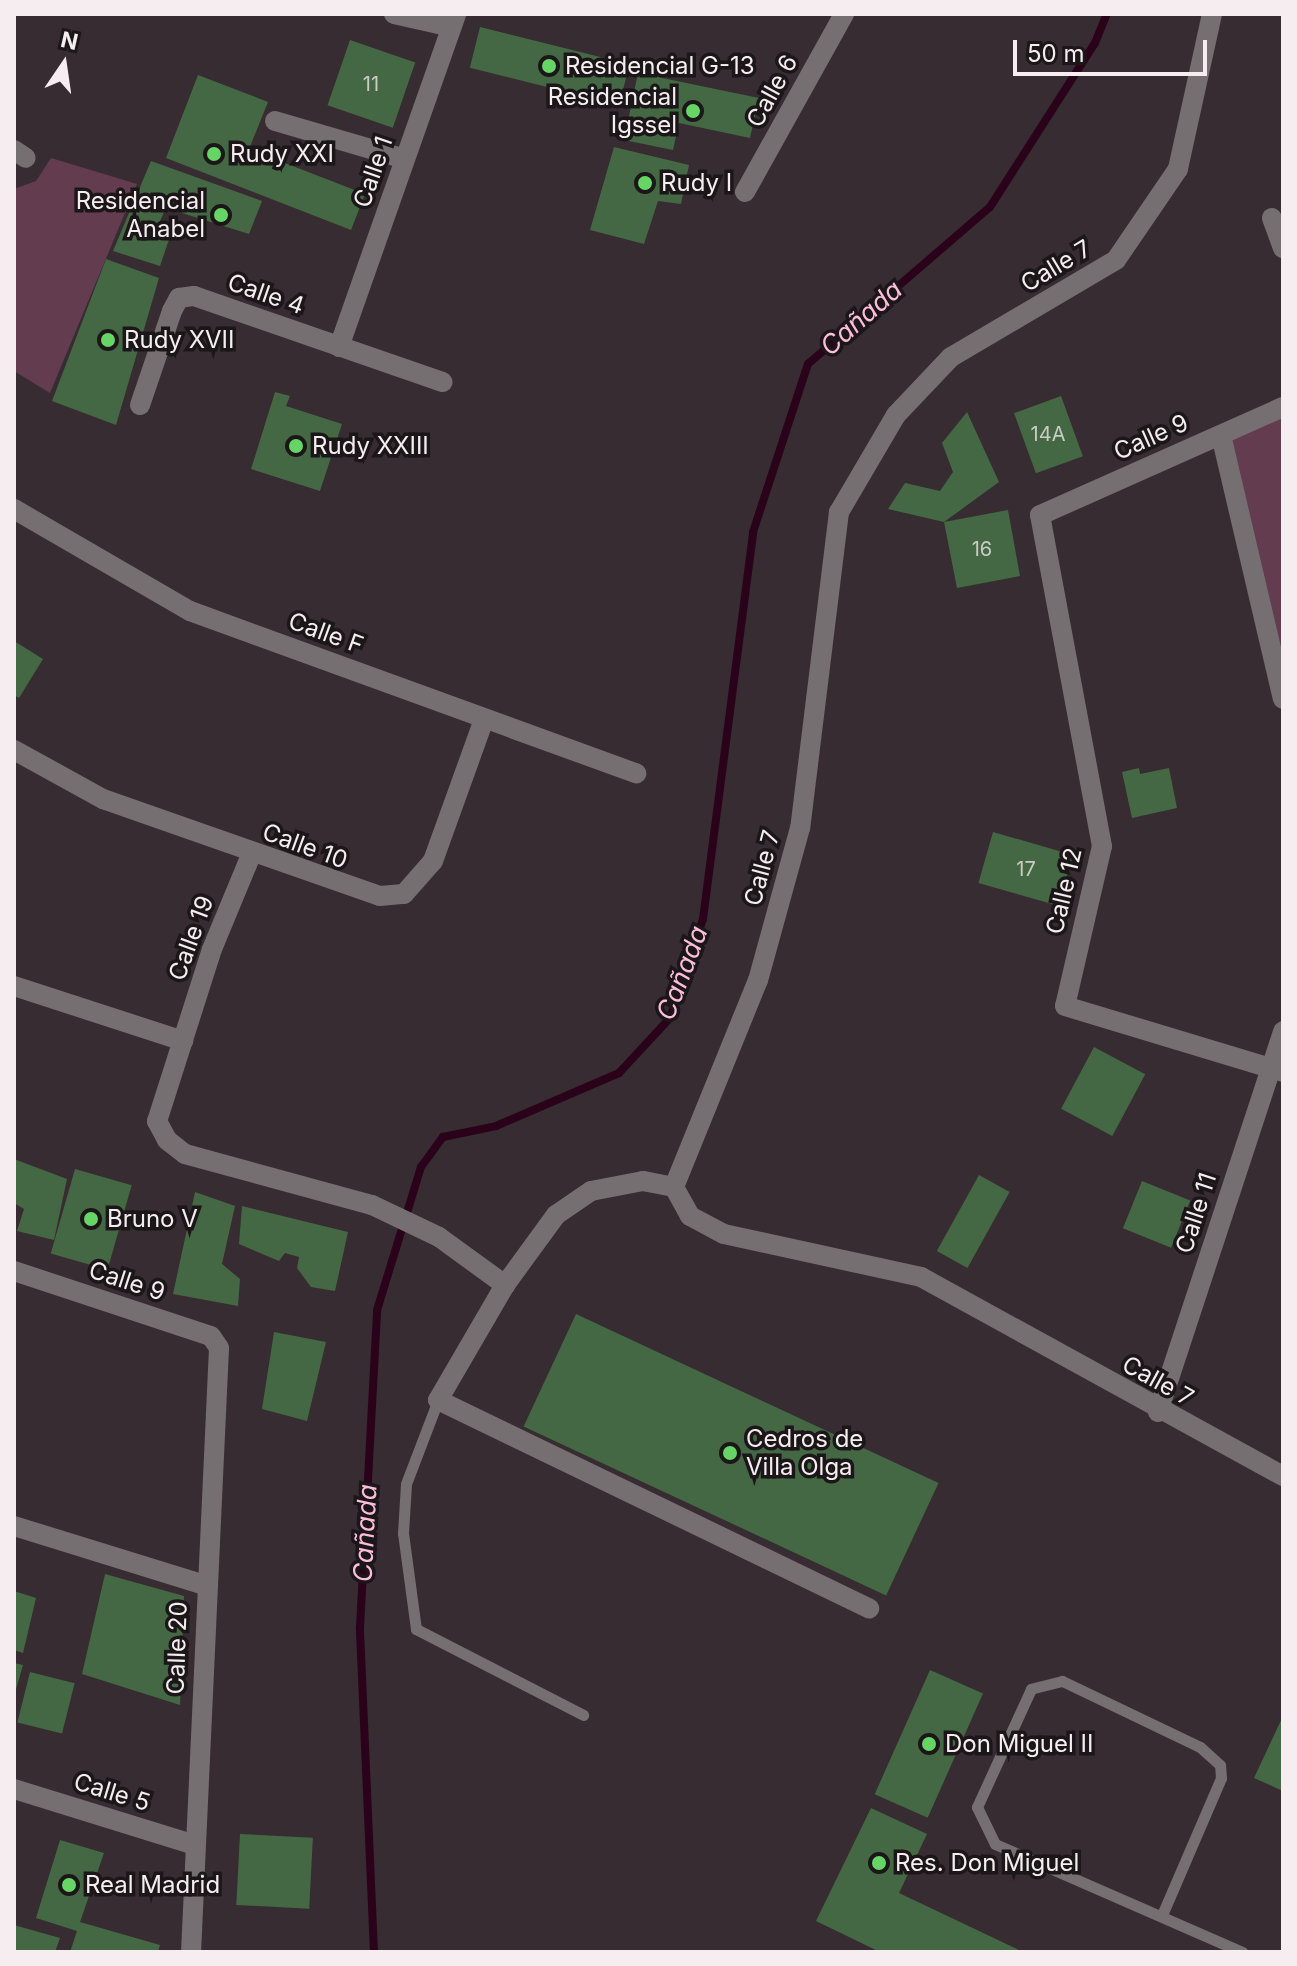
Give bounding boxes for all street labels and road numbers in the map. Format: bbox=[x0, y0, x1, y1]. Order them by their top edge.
street label: Calle 6 bbox=[740, 50, 804, 132]
street label: Calle 1 bbox=[347, 133, 399, 211]
street label: Calle 7 bbox=[1016, 234, 1096, 298]
street label: Calle 4 bbox=[224, 268, 308, 320]
street label: Calle 9 bbox=[1109, 408, 1193, 466]
street label: Calle F bbox=[285, 606, 367, 660]
street label: Calle 10 bbox=[259, 817, 351, 875]
street label: Calle 7 bbox=[738, 827, 786, 909]
street label: Calle 12 bbox=[1040, 845, 1088, 937]
street label: Calle 19 bbox=[162, 892, 220, 984]
street label: Calle 11 bbox=[1169, 1169, 1223, 1257]
street label: Calle 9 bbox=[85, 1255, 169, 1307]
street label: Calle 7 bbox=[1117, 1350, 1199, 1412]
street label: Calle 20 bbox=[161, 1601, 193, 1695]
street label: Calle 5 bbox=[71, 1767, 153, 1817]

